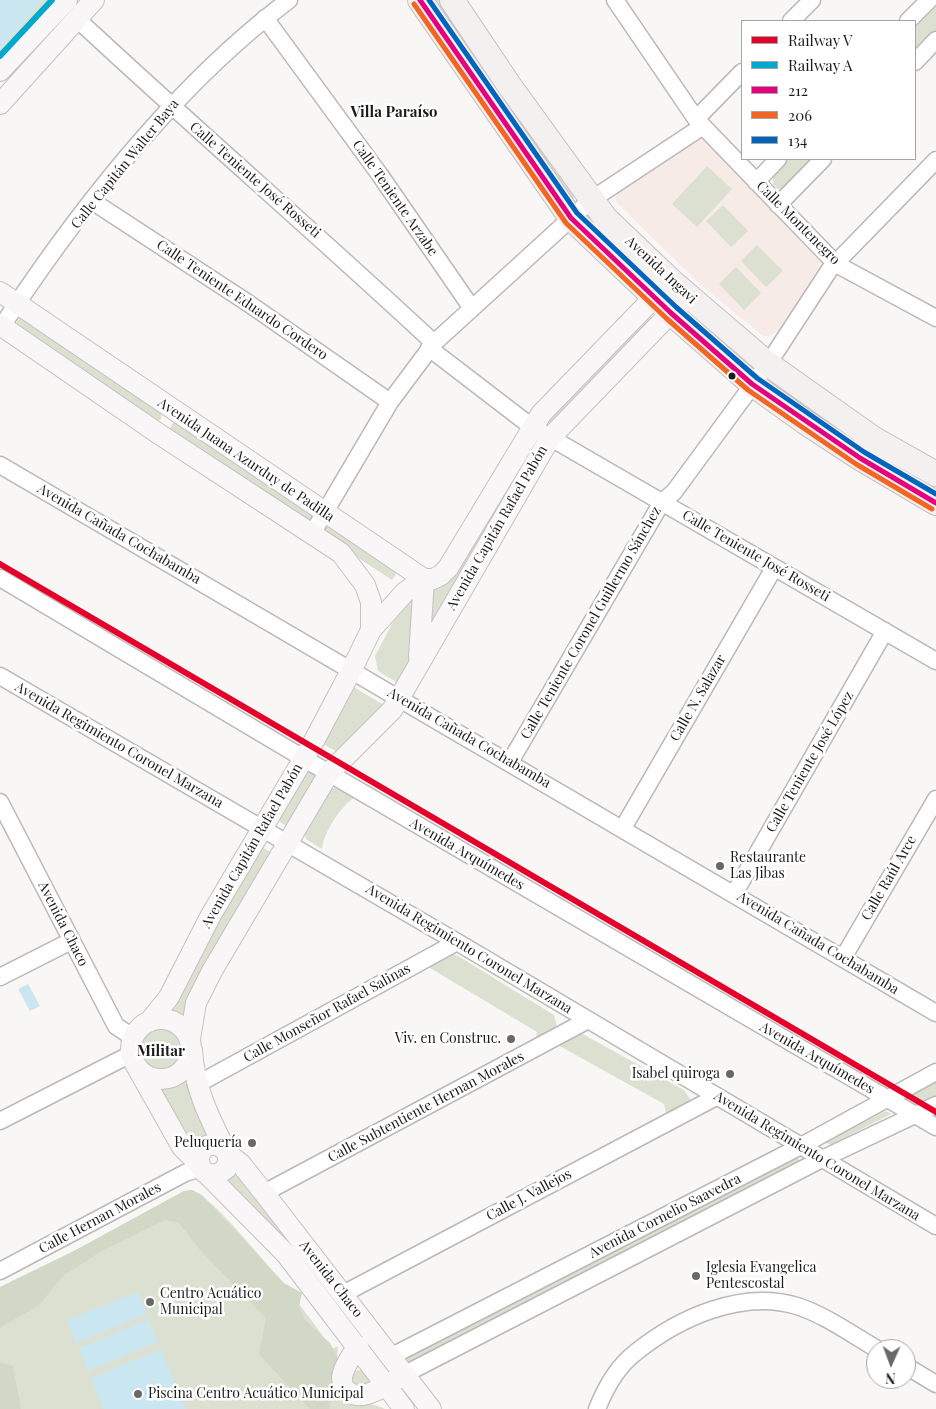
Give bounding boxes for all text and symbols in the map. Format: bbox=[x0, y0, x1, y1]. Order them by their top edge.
legend bbox=[741, 20, 916, 160]
text: Railway V bbox=[788, 30, 853, 50]
text: Railway A bbox=[788, 55, 853, 75]
text: 212 bbox=[788, 80, 808, 100]
street label: Calle Capitán Walter Baya bbox=[68, 96, 182, 232]
district label: Villa Paraíso bbox=[350, 103, 438, 121]
text: 206 bbox=[788, 105, 812, 125]
street label: Calle Teniente José Rosseti bbox=[186, 119, 324, 241]
text: 134 bbox=[788, 130, 807, 150]
street label: Calle Teniente Arzabe bbox=[349, 137, 441, 259]
street label: Calle Montenegro bbox=[753, 178, 843, 268]
street label: Avenida Ingavi bbox=[622, 233, 700, 307]
street label: Calle Teniente Eduardo Cordero bbox=[153, 236, 331, 364]
unlabelled marker bbox=[727, 371, 737, 381]
street label: Avenida Juana Azurduy de Padilla bbox=[155, 395, 337, 525]
street label: Avenida Capitán Rafael Pabón bbox=[443, 443, 551, 613]
street label: Avenida Cañada Cochabamba bbox=[34, 480, 204, 588]
street label: Calle Teniente Coronel Guillermo Sánchez bbox=[517, 504, 665, 742]
street label: Calle Teniente José Rosseti bbox=[679, 507, 833, 605]
street label: Calle N. Salazar bbox=[666, 652, 730, 744]
street label: Avenida Regimiento Coronel Marzana bbox=[12, 678, 226, 812]
street label: Avenida Cañada Cochabamba bbox=[384, 684, 554, 792]
street label: Calle Teniente José López bbox=[763, 688, 857, 836]
street label: Avenida Capitán Rafael Pabón bbox=[198, 761, 306, 931]
street label: Avenida Arquímedes bbox=[407, 814, 527, 894]
street label: Calle Raúl Arce bbox=[858, 833, 920, 923]
place label: Restaurante Las Jibas bbox=[730, 850, 806, 882]
marker: Restaurante Las Jibas bbox=[714, 860, 726, 872]
street label: Avenida Chaco bbox=[34, 879, 92, 969]
street label: Avenida Regimiento Coronel Marzana bbox=[363, 881, 575, 1017]
street label: Avenida Cañada Cochabamba bbox=[734, 888, 902, 998]
street label: Calle Monseñor Rafael Salinas bbox=[240, 960, 414, 1066]
street label: Avenida Arquímedes bbox=[757, 1018, 877, 1098]
place label: Viv. en Construc. bbox=[395, 1031, 501, 1047]
marker: Viv. en Construc. bbox=[505, 1033, 517, 1045]
district label: Militar bbox=[137, 1042, 185, 1060]
street label: Calle Subtentiente Hernan Morales bbox=[325, 1048, 527, 1166]
place label: Isabel quiroga bbox=[632, 1066, 720, 1082]
marker: Isabel quiroga bbox=[724, 1068, 736, 1080]
street label: Avenida Regimiento Coronel Marzana bbox=[711, 1088, 923, 1224]
place label: Peluquería bbox=[174, 1135, 242, 1151]
marker: Peluquería bbox=[246, 1137, 258, 1149]
street label: Calle J. Vallejos bbox=[484, 1166, 574, 1224]
street label: Avenida Cornelio Saavedra bbox=[586, 1170, 744, 1262]
street label: Calle Hernan Morales bbox=[36, 1179, 164, 1257]
street label: Avenida Chaco bbox=[296, 1237, 366, 1321]
place label: Iglesia Evangelica Pentescostal bbox=[706, 1260, 816, 1292]
marker: Iglesia Evangelica Pentescostal bbox=[690, 1270, 702, 1282]
place label: Centro Acuático Municipal bbox=[160, 1286, 261, 1318]
marker: Centro Acuático Municipal bbox=[144, 1296, 156, 1308]
north arrow bbox=[866, 1339, 916, 1389]
text: N bbox=[885, 1369, 896, 1388]
place label: Piscina Centro Acuático Municipal bbox=[148, 1386, 364, 1402]
marker: Piscina Centro Acuático Municipal bbox=[132, 1388, 144, 1400]

